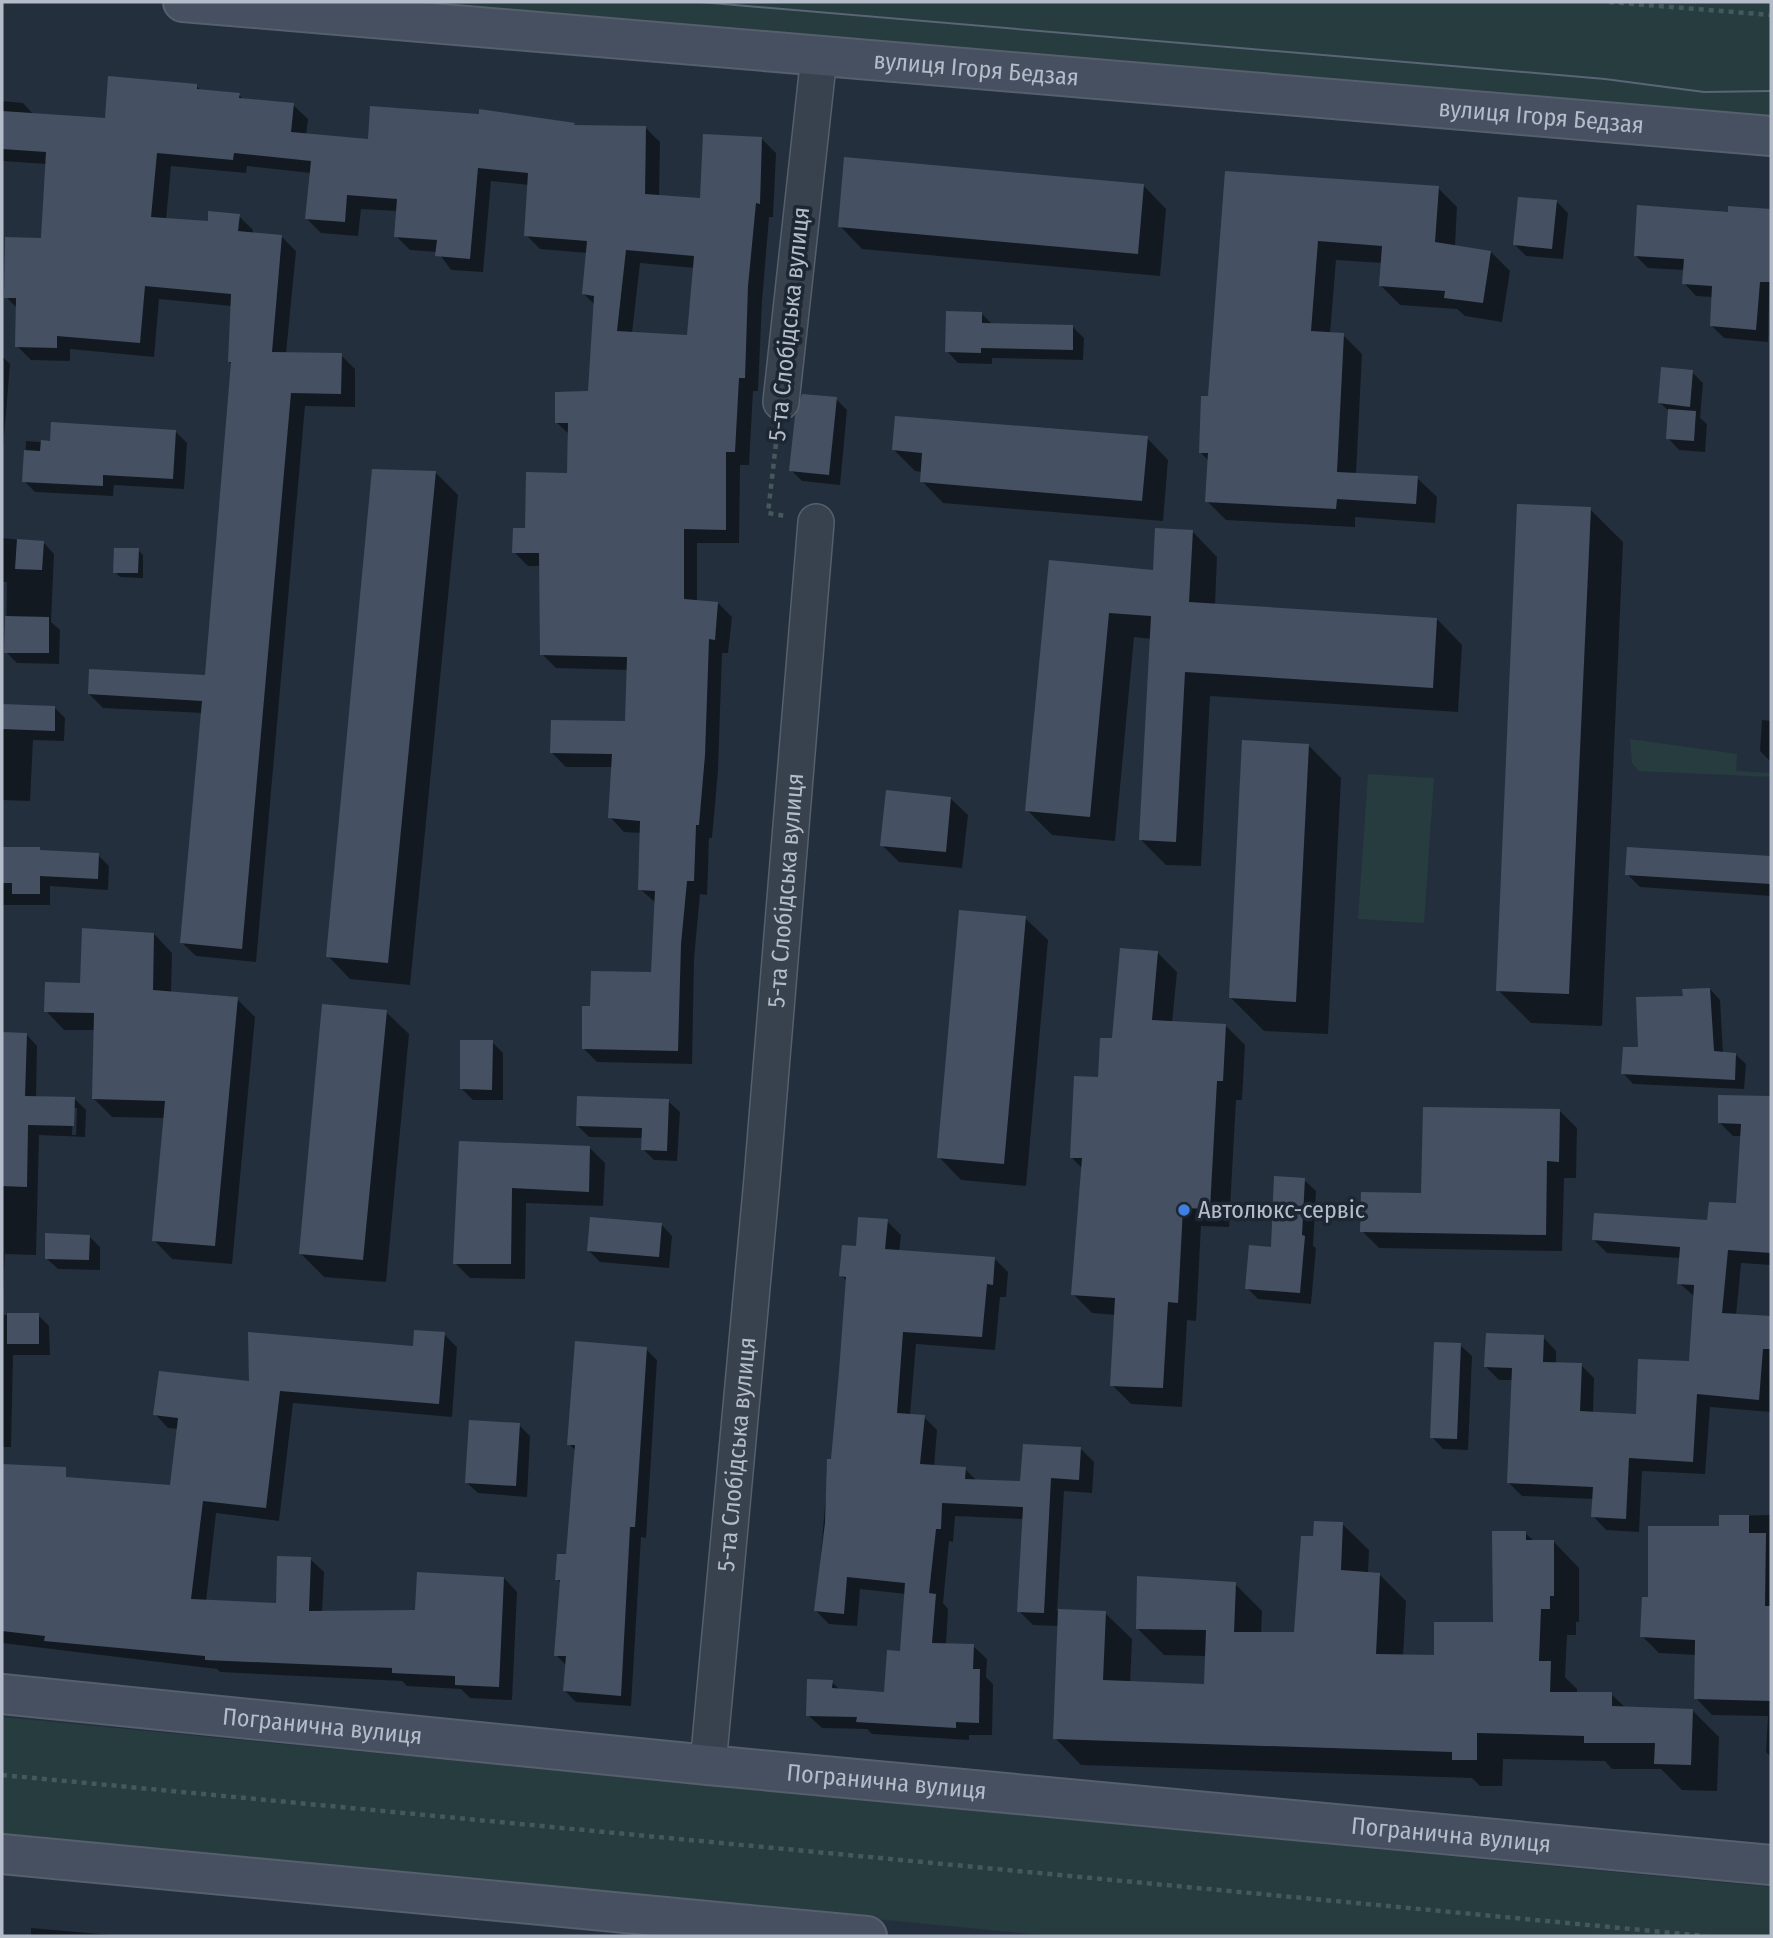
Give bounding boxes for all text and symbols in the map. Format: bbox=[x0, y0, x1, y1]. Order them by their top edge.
street label: вулиця Ігоря Бедзая bbox=[872, 46, 1080, 92]
street label: вулиця Ігоря Бедзая bbox=[1437, 94, 1645, 139]
street label: 5-та Слобідська вулиця bbox=[763, 206, 815, 442]
street label: 5-та Слобідська вулиця bbox=[762, 772, 809, 1009]
place label: Автолюкс-сервіс bbox=[1198, 1196, 1365, 1224]
marker: Автолюкс-сервіс bbox=[1176, 1202, 1192, 1218]
street label: 5-та Слобідська вулиця bbox=[712, 1336, 761, 1573]
street label: Погранична вулиця bbox=[221, 1702, 424, 1750]
street label: Погранична вулиця bbox=[786, 1758, 988, 1805]
street label: Погранична вулиця bbox=[1350, 1812, 1552, 1858]

